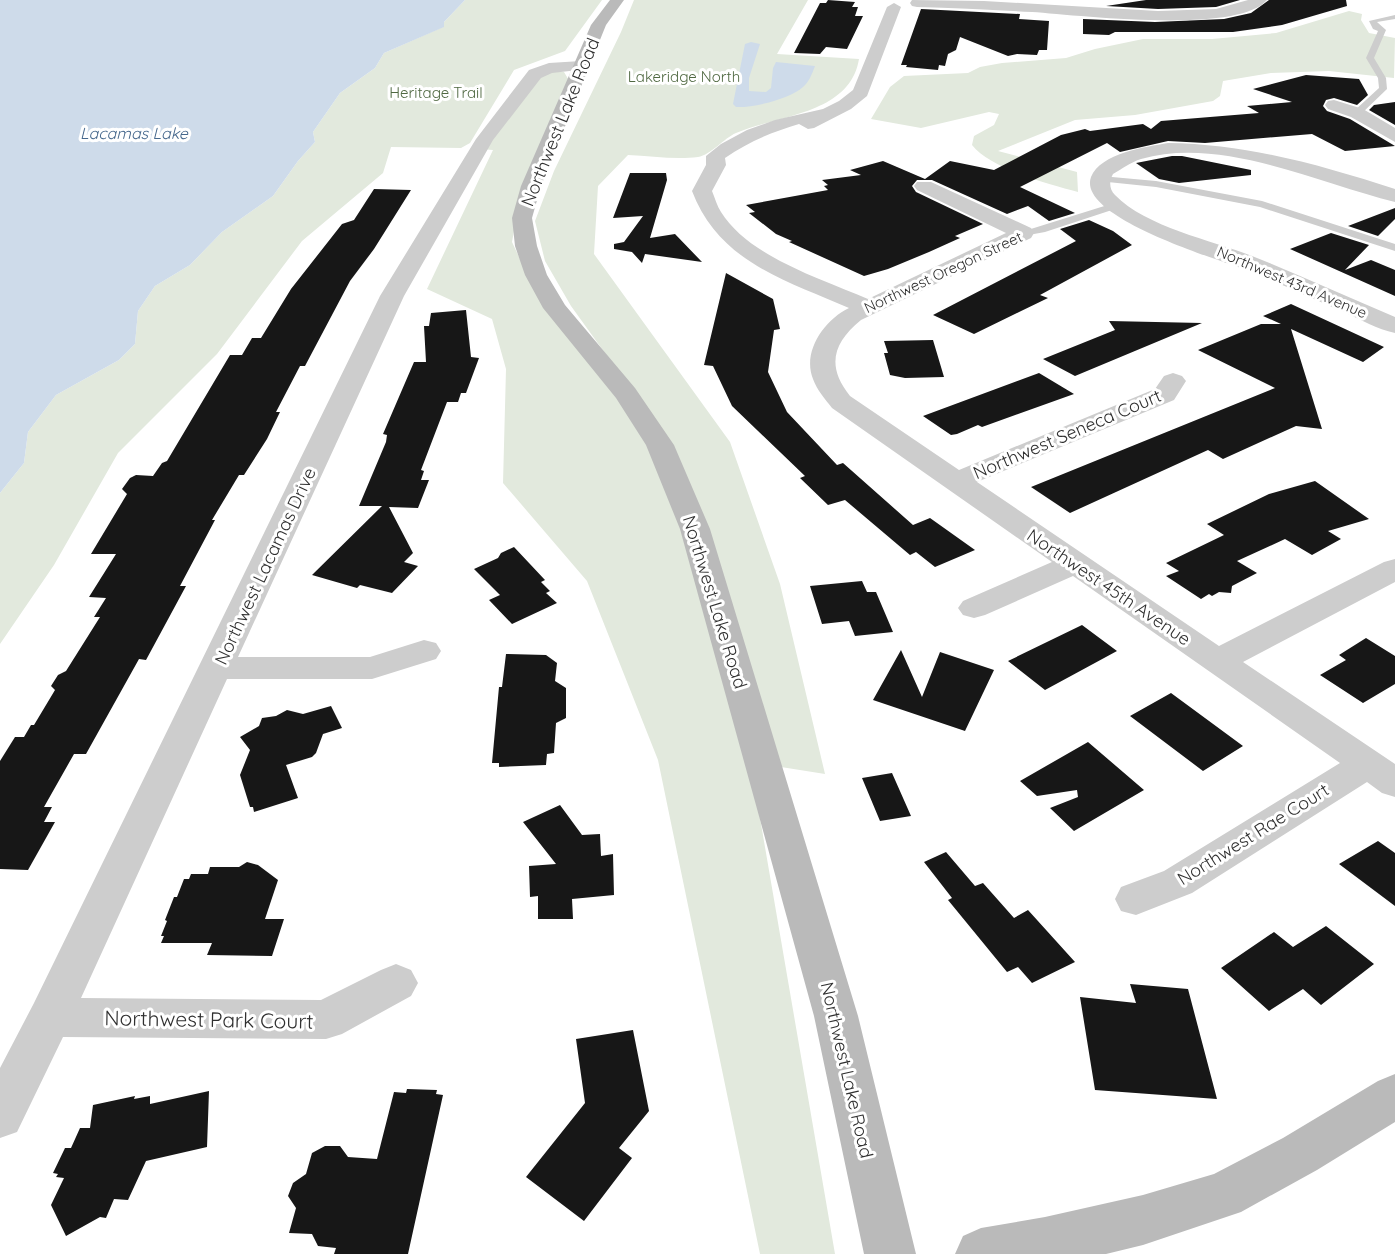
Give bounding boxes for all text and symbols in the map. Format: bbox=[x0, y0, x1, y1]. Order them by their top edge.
street label: Northwest Lake Road bbox=[516, 34, 604, 210]
park label: Lakeridge North bbox=[628, 67, 740, 86]
park label: Heritage Trail bbox=[389, 83, 483, 102]
water label: Lacamas Lake bbox=[80, 123, 189, 143]
street label: Northwest Oregon Street bbox=[861, 227, 1025, 317]
street label: Northwest 43rd Avenue bbox=[1214, 242, 1370, 322]
street label: Northwest Seneca Court bbox=[969, 384, 1165, 484]
street label: Northwest Lacamas Drive bbox=[209, 464, 321, 668]
street label: Northwest Lake Road bbox=[678, 513, 752, 691]
street label: Northwest 45th Avenue bbox=[1023, 524, 1195, 650]
street label: Northwest Rae Court bbox=[1173, 778, 1333, 890]
street label: Northwest Lake Road bbox=[816, 980, 878, 1160]
street label: Northwest Park Court bbox=[104, 1004, 314, 1034]

